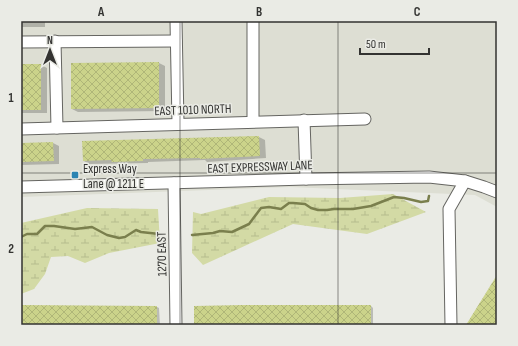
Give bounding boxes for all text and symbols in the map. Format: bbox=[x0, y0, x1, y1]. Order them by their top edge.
text: A bbox=[97, 4, 105, 20]
text: B bbox=[256, 4, 262, 20]
text: C bbox=[414, 4, 421, 20]
north arrow bbox=[30, 30, 70, 70]
scale bar bbox=[360, 30, 429, 56]
text: N bbox=[47, 34, 53, 47]
text: 50 m bbox=[366, 37, 386, 52]
text: 1 bbox=[8, 90, 14, 106]
street label: EAST 1010 NORTH bbox=[154, 101, 232, 119]
street label: EAST EXPRESSWAY LANE bbox=[207, 157, 313, 177]
place label: Express Way Lane @ 1211 E bbox=[83, 161, 144, 192]
marker: Express Way Lane @ 1211 E bbox=[70, 170, 80, 180]
street label: 1270 EAST bbox=[154, 232, 170, 276]
text: 2 bbox=[8, 241, 14, 257]

